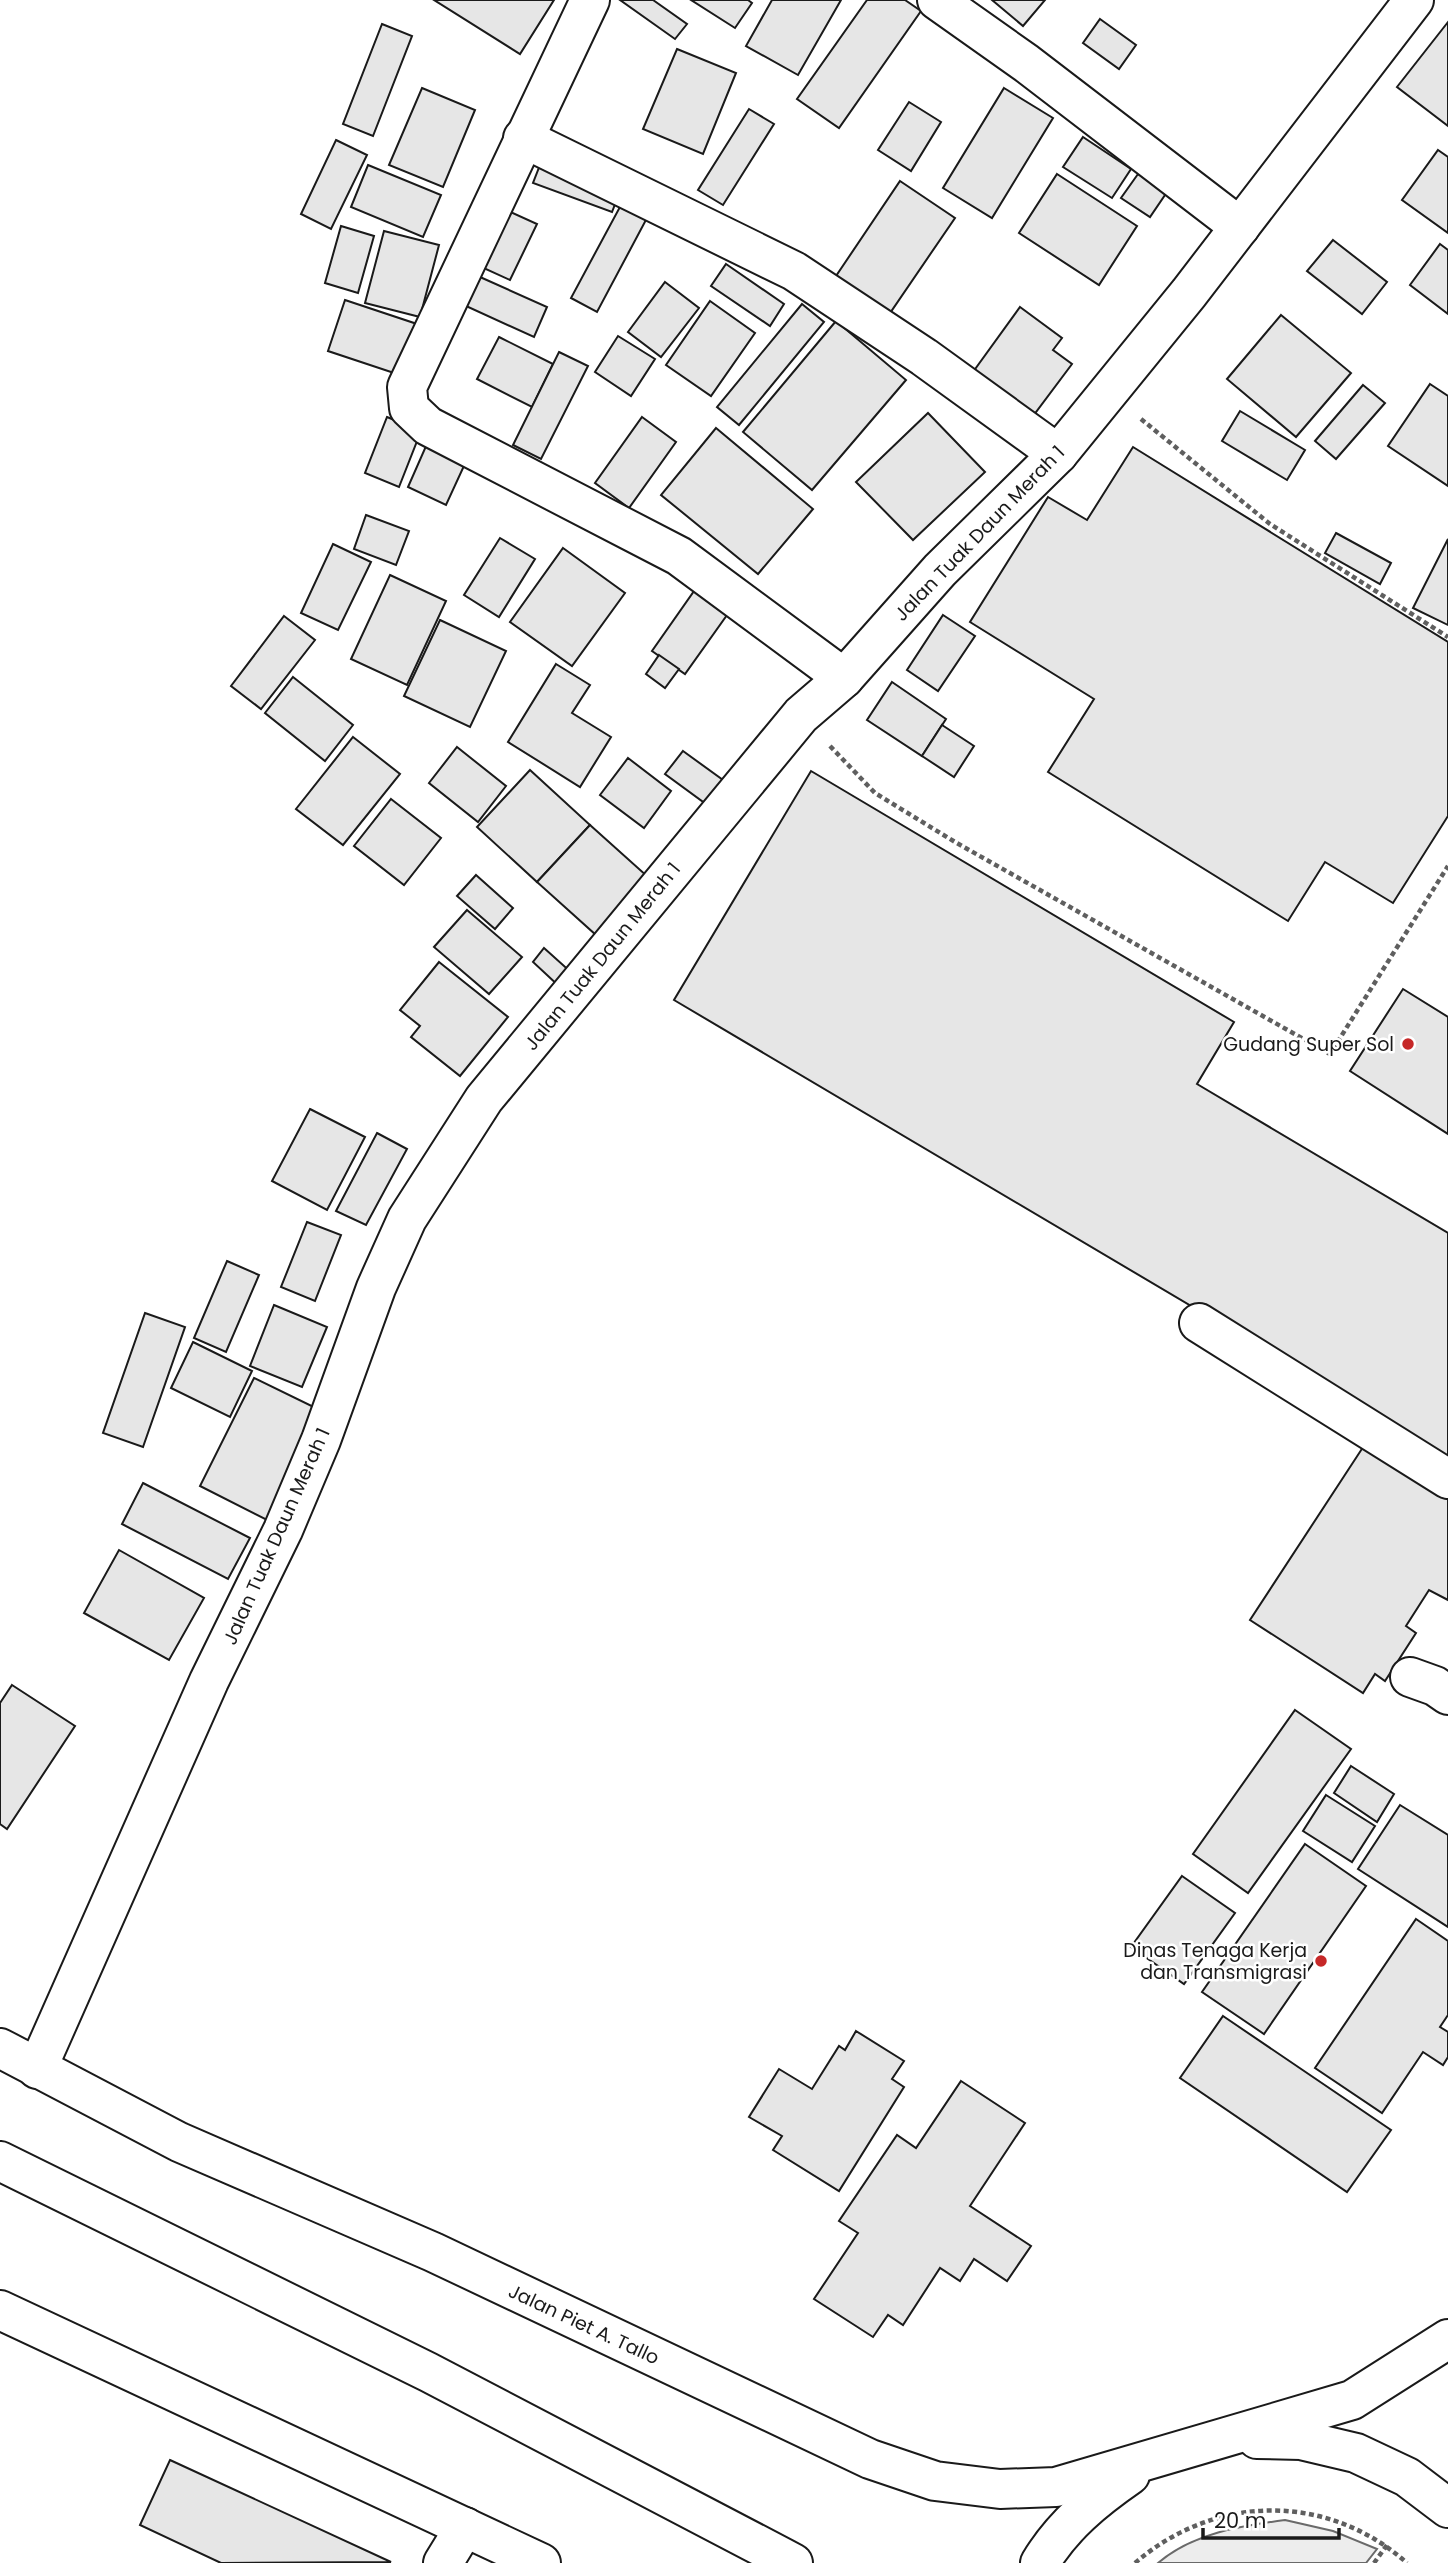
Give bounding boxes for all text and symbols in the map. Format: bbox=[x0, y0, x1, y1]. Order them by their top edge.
street label: Jalan Tuak Daun Merah 1 bbox=[888, 439, 1071, 627]
street label: Jalan Tuak Daun Merah 1 bbox=[518, 857, 687, 1056]
place label: Gudang Super Sol bbox=[1223, 1031, 1394, 1058]
marker: Gudang Super Sol bbox=[1400, 1036, 1416, 1052]
street label: Jalan Tuak Daun Merah 1 bbox=[216, 1423, 337, 1649]
place label: Dinas Tenaga Kerja dan Transmigrasi bbox=[1123, 1937, 1307, 1986]
marker: Dinas Tenaga Kerja dan Transmigrasi bbox=[1313, 1953, 1329, 1969]
street label: Jalan Piet A. Tallo bbox=[504, 2278, 664, 2371]
scale bar bbox=[1203, 2496, 1340, 2540]
text: 20 m bbox=[1214, 2506, 1267, 2535]

